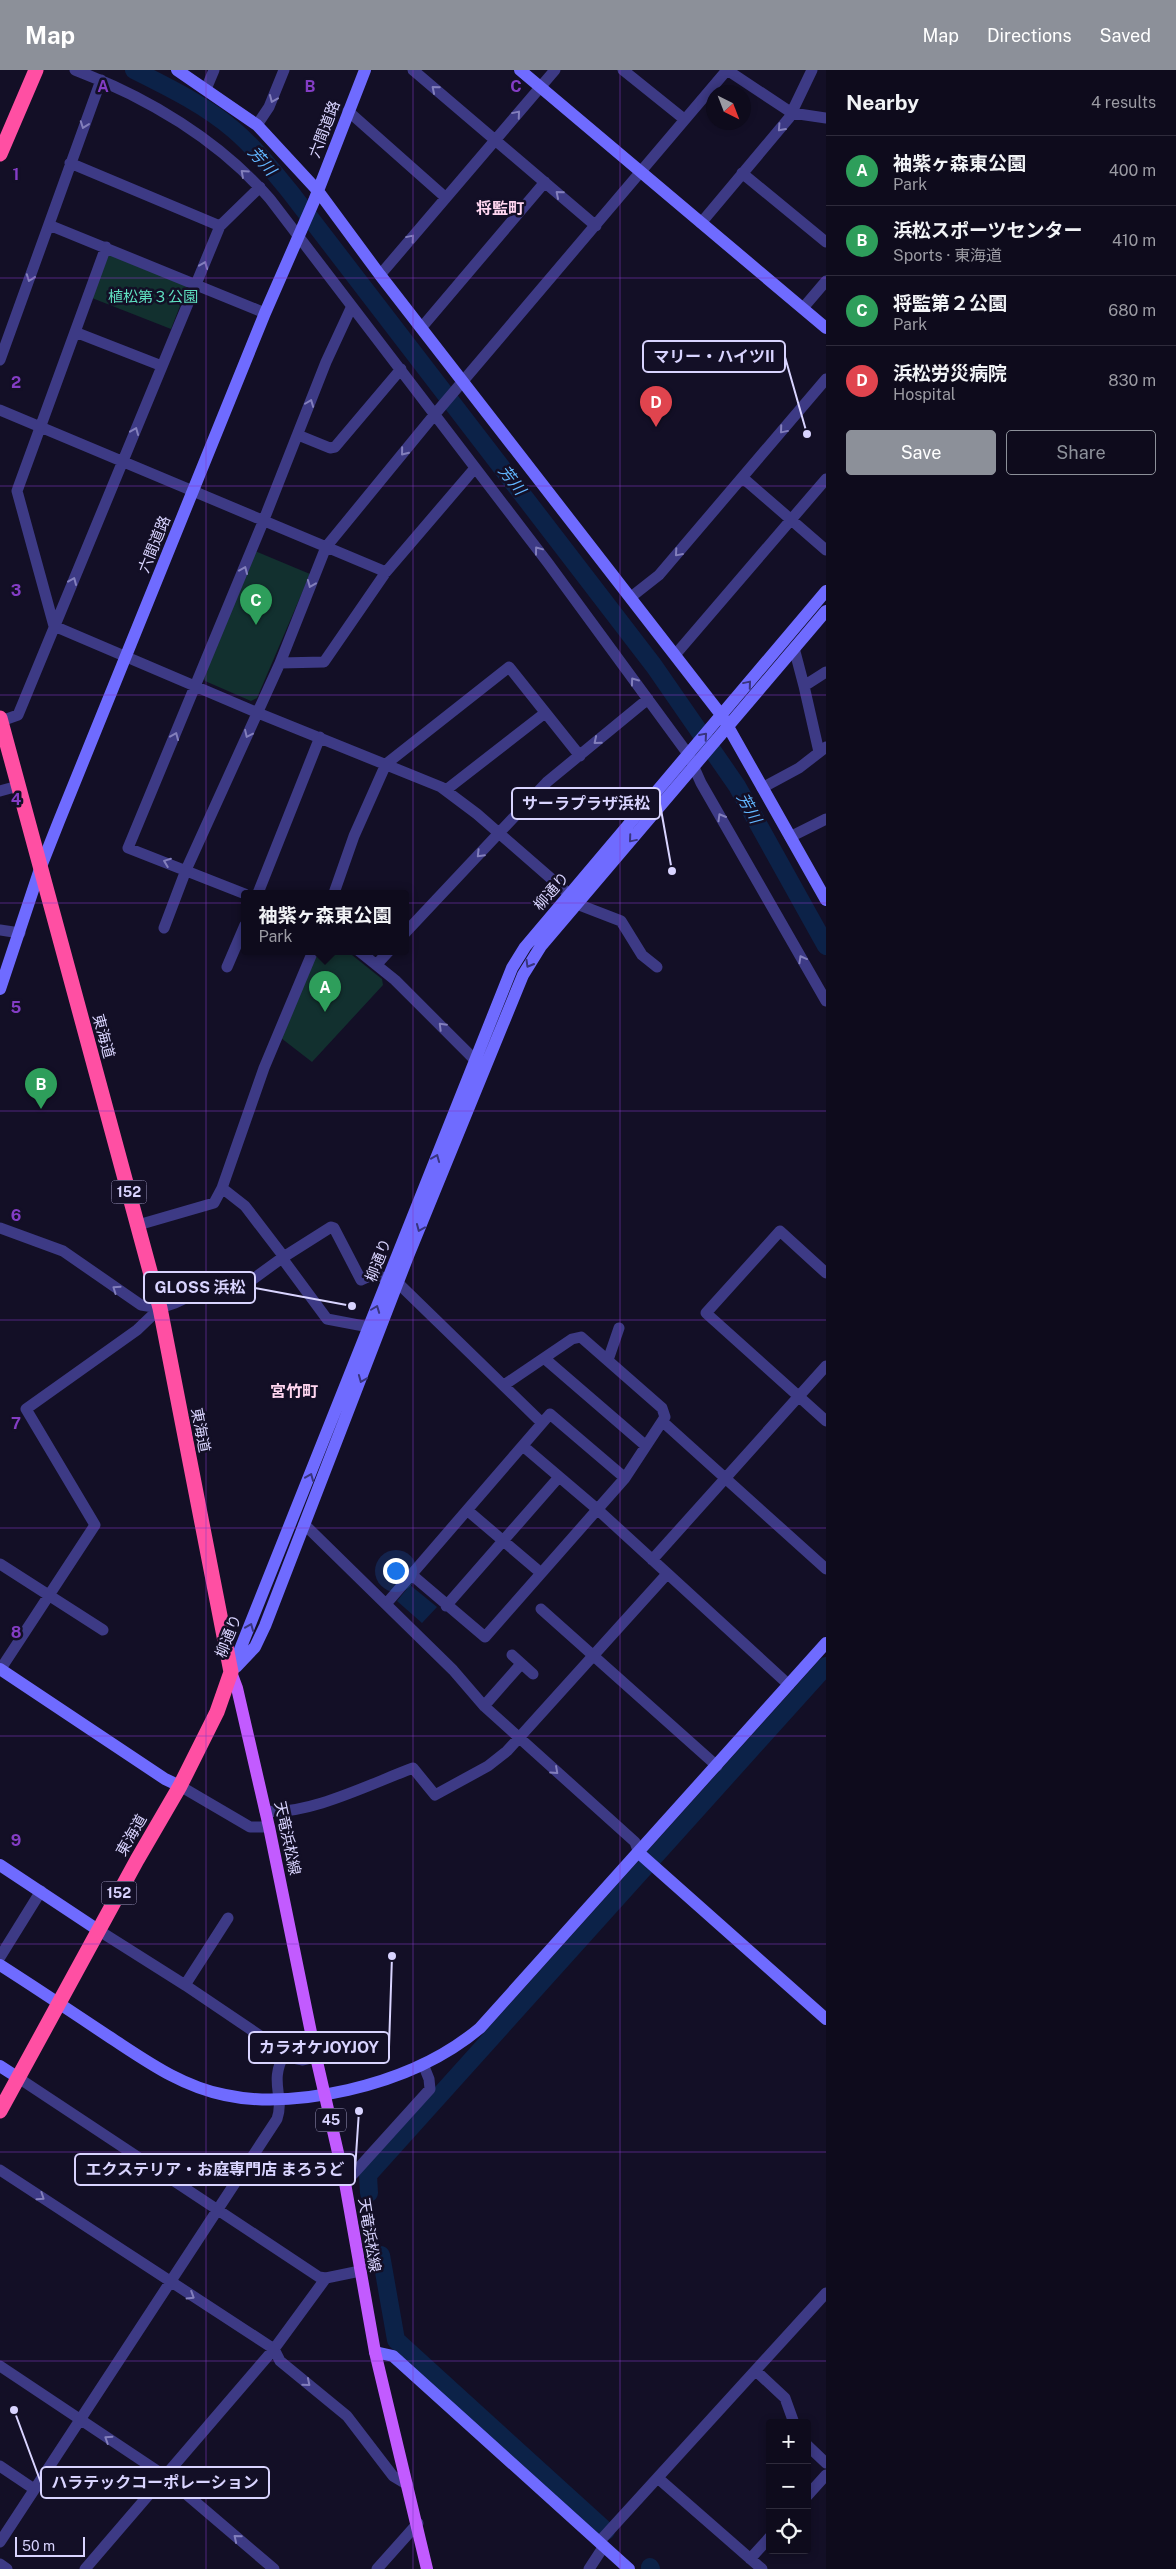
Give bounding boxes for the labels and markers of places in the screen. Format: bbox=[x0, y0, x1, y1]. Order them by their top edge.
callout: マリー・ハイツII bbox=[643, 341, 785, 372]
pin: D bbox=[640, 386, 672, 427]
pin: C bbox=[240, 584, 272, 625]
callout: サーラプラザ浜松 bbox=[512, 788, 660, 819]
pin: A bbox=[309, 971, 341, 1012]
pin: B bbox=[25, 1068, 57, 1109]
callout: GLOSS 浜松 bbox=[144, 1272, 255, 1303]
callout: カラオケJOYJOY bbox=[249, 2032, 389, 2063]
callout: エクステリア・お庭専門店 まろうど bbox=[75, 2154, 355, 2185]
callout: ハラテックコーポレーション bbox=[41, 2467, 269, 2498]

